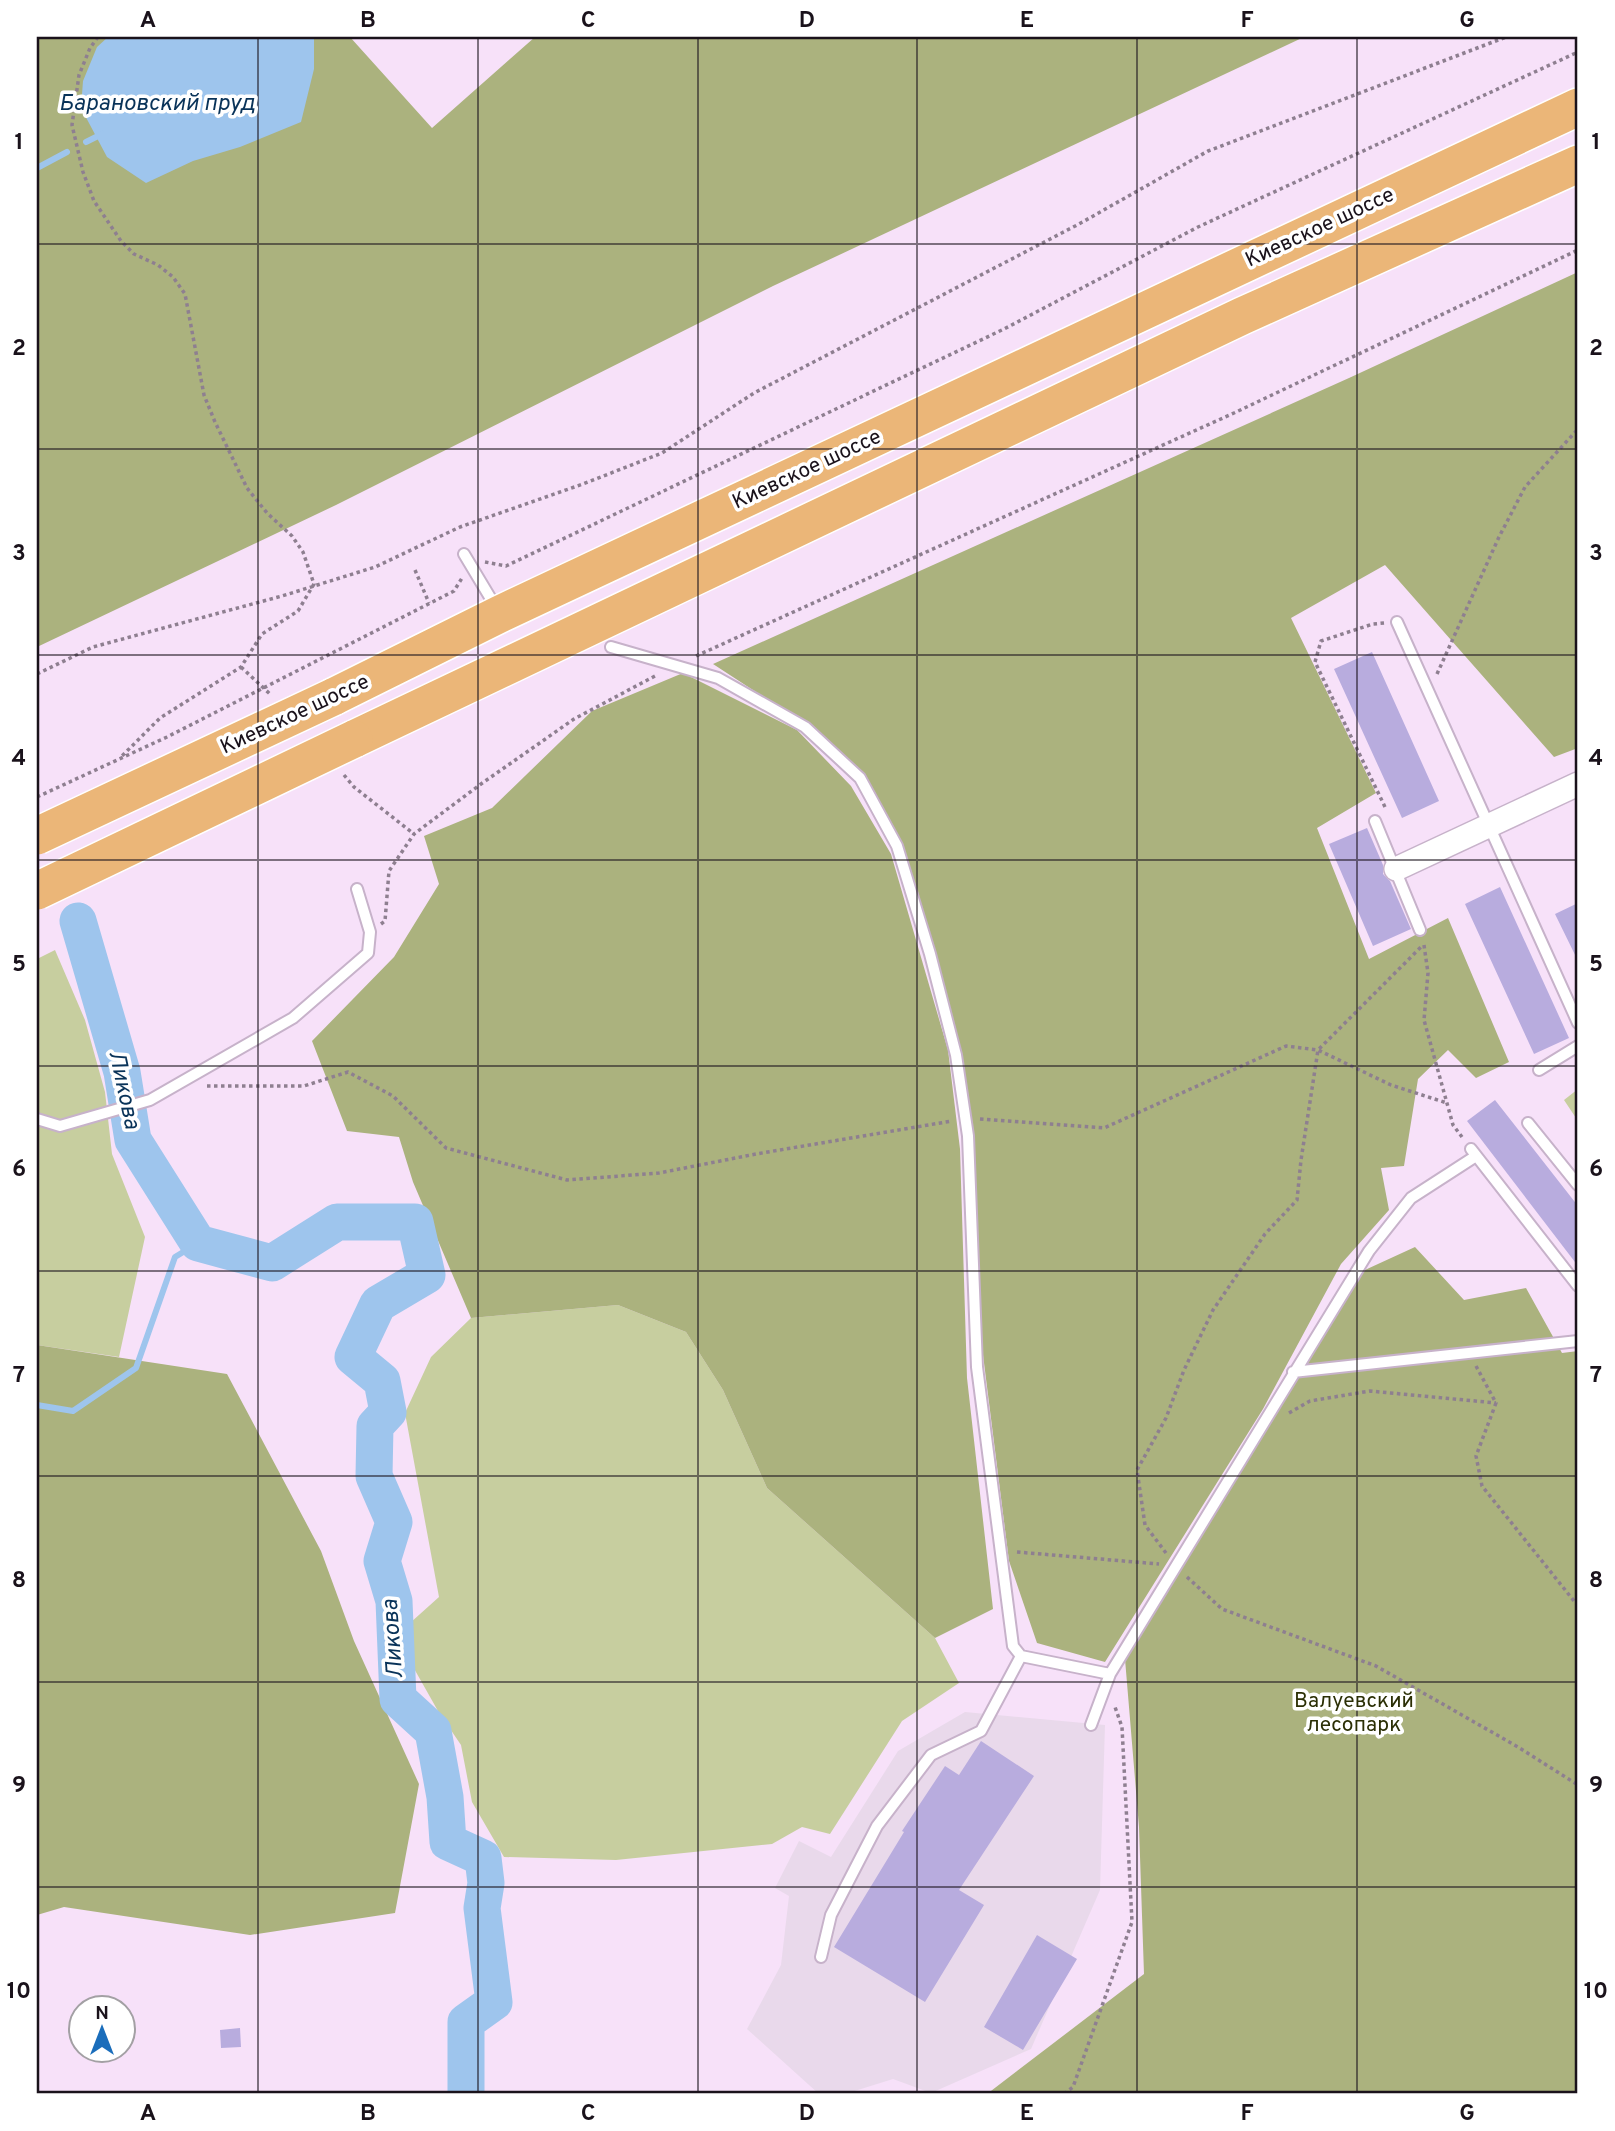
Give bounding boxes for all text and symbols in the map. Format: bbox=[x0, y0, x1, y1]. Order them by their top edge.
text: A bbox=[140, 7, 156, 36]
text: B bbox=[360, 7, 376, 36]
text: C bbox=[581, 7, 595, 36]
text: D bbox=[799, 7, 815, 36]
text: E bbox=[1020, 7, 1034, 36]
text: F bbox=[1240, 7, 1254, 36]
text: G bbox=[1459, 7, 1475, 36]
water label: Барановский пруд bbox=[59, 90, 255, 119]
text: 1 bbox=[14, 129, 24, 158]
text: 1 bbox=[1591, 129, 1601, 158]
street label: Киевское шоссе bbox=[1241, 182, 1399, 274]
text: 2 bbox=[12, 335, 26, 364]
text: 2 bbox=[1589, 335, 1603, 364]
street label: Киевское шоссе bbox=[728, 424, 886, 516]
text: 3 bbox=[12, 540, 26, 569]
text: 3 bbox=[1589, 540, 1603, 569]
street label: Киевское шоссе bbox=[216, 669, 374, 761]
text: 4 bbox=[12, 745, 26, 774]
text: 4 bbox=[1589, 745, 1603, 774]
text: 5 bbox=[12, 951, 26, 980]
text: 5 bbox=[1589, 951, 1603, 980]
water label: Ликова bbox=[101, 1048, 145, 1132]
text: 6 bbox=[12, 1156, 26, 1185]
text: 6 bbox=[1589, 1156, 1603, 1185]
text: 7 bbox=[13, 1362, 25, 1391]
text: 7 bbox=[1590, 1362, 1602, 1391]
text: 8 bbox=[12, 1567, 26, 1596]
text: 8 bbox=[1589, 1567, 1603, 1596]
water label: Ликова bbox=[377, 1598, 411, 1680]
park label: Валуевский лесопарк bbox=[1294, 1688, 1414, 1739]
text: 9 bbox=[12, 1772, 26, 1801]
text: 9 bbox=[1589, 1772, 1603, 1801]
text: 10 bbox=[7, 1978, 31, 2007]
text: 10 bbox=[1584, 1978, 1608, 2007]
north arrow bbox=[66, 1994, 136, 2064]
text: N bbox=[95, 2002, 109, 2026]
text: A bbox=[140, 2100, 156, 2129]
text: B bbox=[360, 2100, 376, 2129]
text: C bbox=[581, 2100, 595, 2129]
text: D bbox=[799, 2100, 815, 2129]
text: E bbox=[1020, 2100, 1034, 2129]
text: F bbox=[1240, 2100, 1254, 2129]
text: G bbox=[1459, 2100, 1475, 2129]

